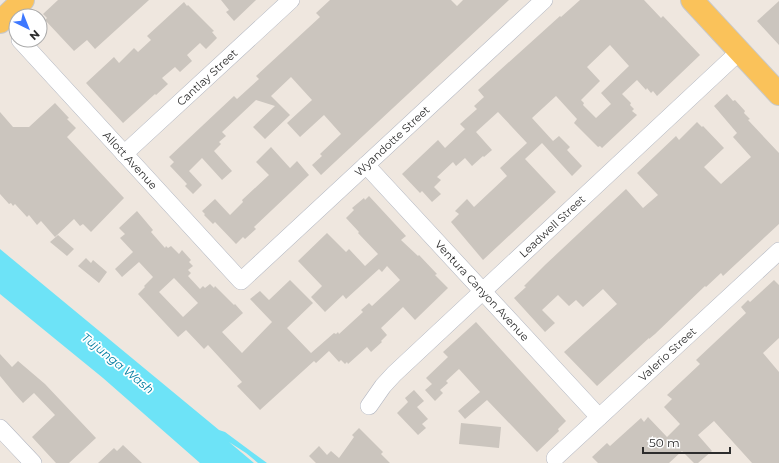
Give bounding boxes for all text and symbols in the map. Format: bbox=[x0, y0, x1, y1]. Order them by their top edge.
north arrow bbox=[8, 8, 48, 48]
text: N bbox=[27, 27, 43, 43]
street label: Cantlay Street bbox=[174, 46, 241, 109]
street label: Wyandotte Street bbox=[351, 102, 433, 179]
street label: Allott Avenue bbox=[100, 128, 161, 192]
street label: Leadwell Street bbox=[516, 192, 588, 261]
street label: Ventura Canyon Avenue bbox=[432, 237, 532, 344]
street label: Valerio Street bbox=[636, 324, 700, 384]
water label: Tujunga Wash bbox=[79, 329, 157, 397]
scale bar bbox=[643, 429, 730, 455]
text: 50 m bbox=[649, 435, 680, 450]

